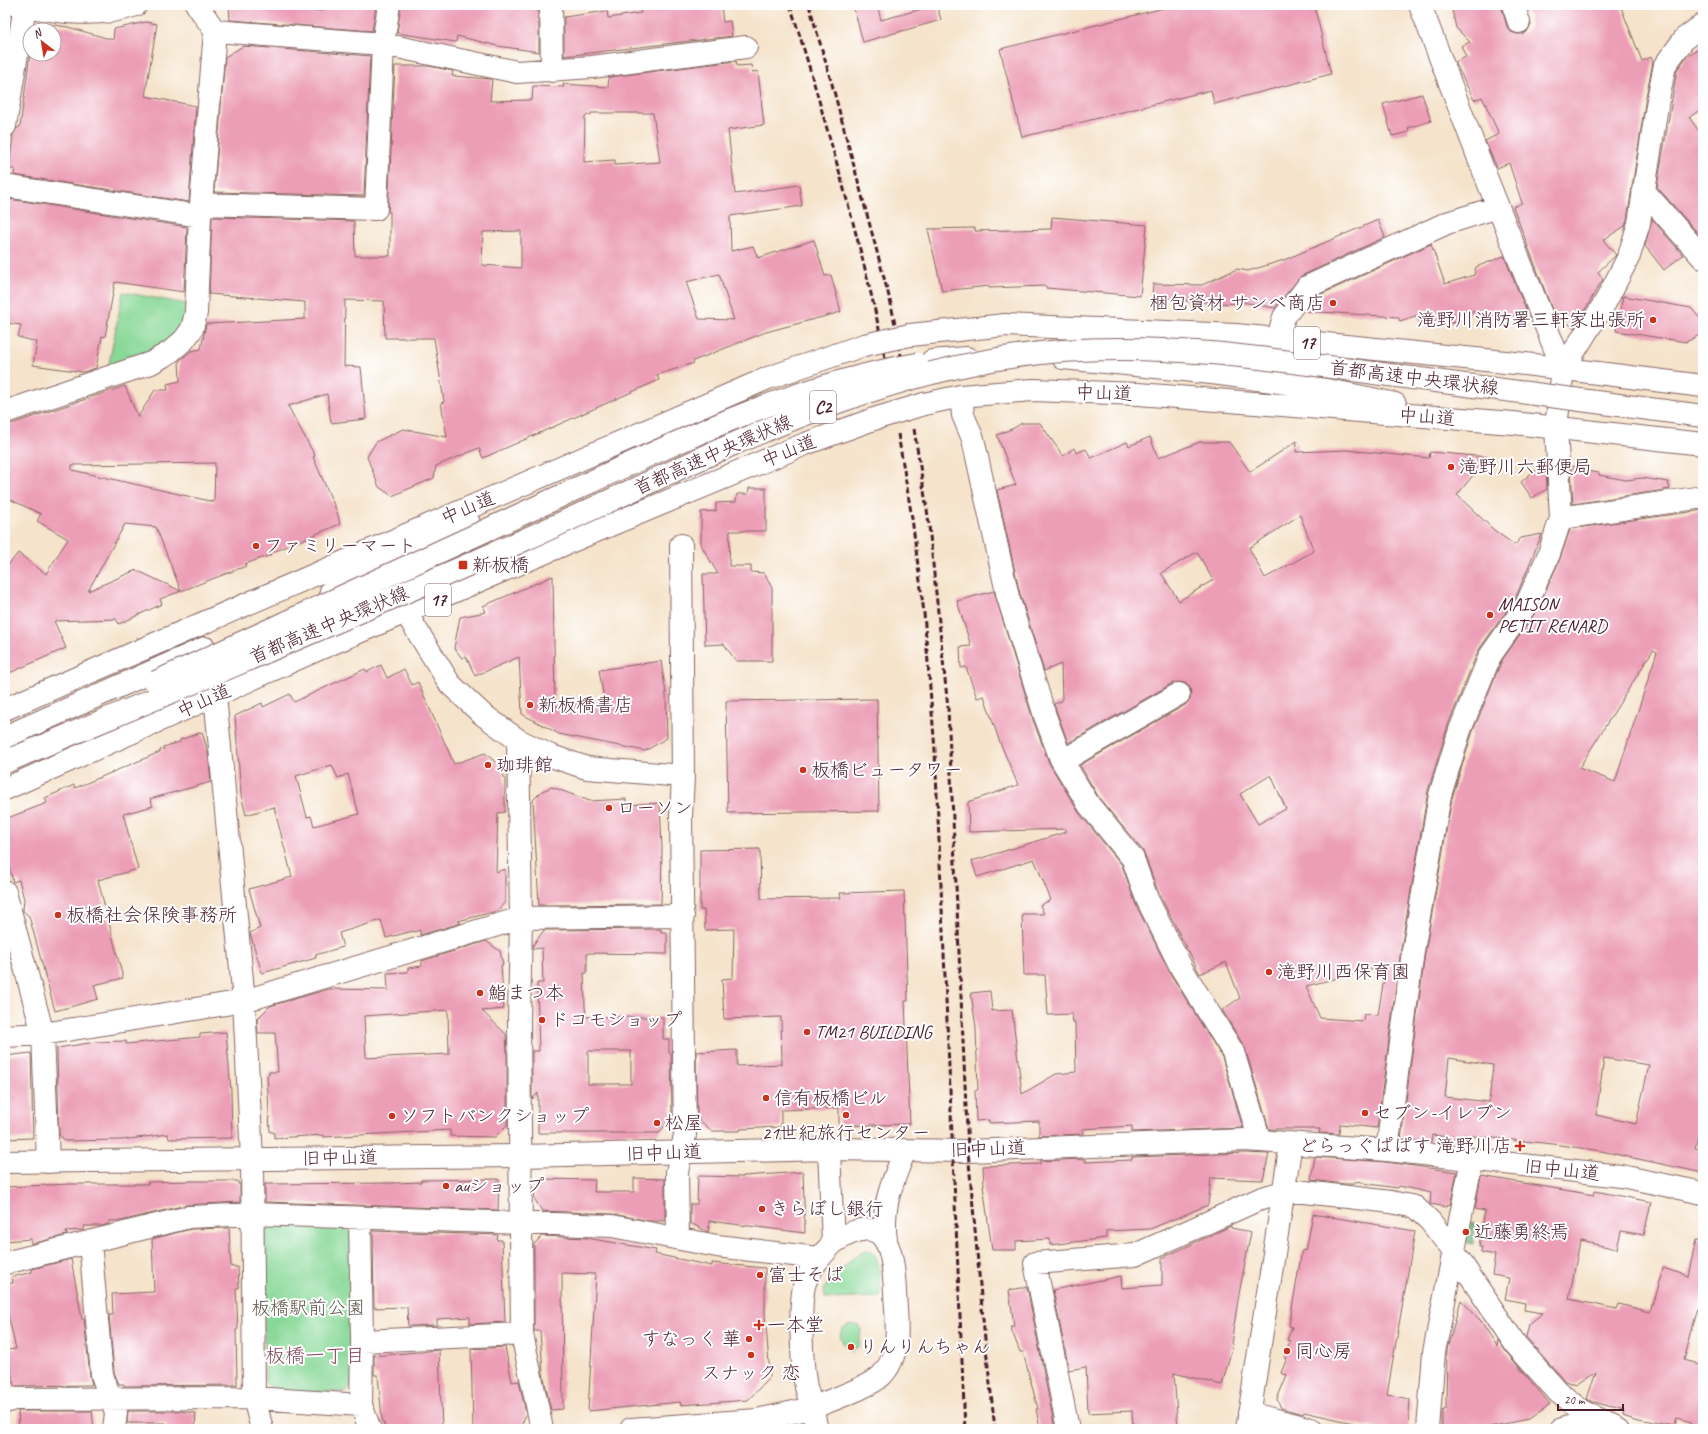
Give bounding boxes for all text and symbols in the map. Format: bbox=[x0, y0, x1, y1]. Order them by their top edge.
north arrow bbox=[22, 22, 62, 62]
text: N bbox=[30, 25, 45, 41]
place label: 梱包資材 サンベ商店 bbox=[1149, 291, 1325, 315]
marker: 梱包資材 サンベ商店 bbox=[1328, 298, 1338, 308]
place label: 滝野川消防署三軒家出張所 bbox=[1417, 308, 1645, 332]
marker: 滝野川消防署三軒家出張所 bbox=[1648, 315, 1658, 325]
road number: 17 bbox=[1294, 327, 1320, 359]
street label: 首都高速中央環状線 bbox=[1328, 356, 1500, 400]
street label: 中山道 bbox=[1075, 380, 1133, 406]
road number: C2 bbox=[810, 391, 836, 423]
street label: 中山道 bbox=[1398, 403, 1456, 431]
street label: 首都高速中央環状線 bbox=[630, 409, 796, 501]
street label: 中山道 bbox=[758, 429, 820, 473]
place label: 滝野川六郵便局 bbox=[1459, 455, 1592, 479]
marker: 滝野川六郵便局 bbox=[1446, 462, 1456, 472]
street label: 中山道 bbox=[437, 486, 499, 530]
place label: ファミリーマート bbox=[264, 534, 416, 558]
marker: ファミリーマート bbox=[251, 541, 261, 551]
place label: 新板橋 bbox=[472, 553, 529, 577]
marker: 新板橋 bbox=[457, 559, 469, 571]
street label: 首都高速中央環状線 bbox=[246, 581, 412, 669]
road number: 17 bbox=[425, 584, 451, 616]
place label: MAISON PETIT RENARD bbox=[1498, 592, 1609, 638]
marker: MAISON PETIT RENARD bbox=[1485, 610, 1495, 620]
street label: 中山道 bbox=[173, 678, 235, 724]
place label: 新板橋書店 bbox=[538, 693, 633, 717]
marker: 新板橋書店 bbox=[525, 700, 535, 710]
place label: 珈琲館 bbox=[496, 753, 553, 777]
place label: 板橋ビュータワー bbox=[811, 758, 963, 782]
marker: 珈琲館 bbox=[483, 760, 493, 770]
marker: 板橋ビュータワー bbox=[798, 765, 808, 775]
place label: ローソン bbox=[617, 796, 693, 820]
marker: ローソン bbox=[604, 803, 614, 813]
place label: 板橋社会保険事務所 bbox=[66, 903, 237, 927]
marker: 板橋社会保険事務所 bbox=[53, 910, 63, 920]
place label: 滝野川西保育園 bbox=[1277, 960, 1410, 984]
marker: 滝野川西保育園 bbox=[1264, 967, 1274, 977]
place label: 鮨まつ本 bbox=[488, 981, 564, 1005]
marker: 鮨まつ本 bbox=[475, 988, 485, 998]
place label: ドコモショップ bbox=[550, 1008, 682, 1032]
marker: ドコモショップ bbox=[537, 1015, 547, 1025]
place label: TM21 BUILDING bbox=[815, 1020, 933, 1044]
marker: TM21 BUILDING bbox=[802, 1027, 812, 1037]
place label: 信有板橋ビル bbox=[774, 1086, 888, 1110]
marker: 信有板橋ビル bbox=[761, 1093, 771, 1103]
place label: セブン-イレブン bbox=[1373, 1101, 1512, 1125]
place label: ソフトバンクショップ bbox=[400, 1104, 589, 1128]
marker: セブン-イレブン bbox=[1360, 1108, 1370, 1118]
marker: 21世紀旅行センター bbox=[841, 1110, 851, 1120]
marker: ソフトバンクショップ bbox=[387, 1111, 397, 1121]
place label: 松屋 bbox=[665, 1111, 703, 1135]
marker: 松屋 bbox=[652, 1118, 662, 1128]
place label: 21世紀旅行センター bbox=[762, 1121, 930, 1145]
place label: どらっぐぱぱす 滝野川店 bbox=[1298, 1134, 1512, 1158]
street label: 旧中山道 bbox=[950, 1136, 1026, 1162]
street label: 旧中山道 bbox=[626, 1140, 702, 1166]
marker: どらっぐぱぱす 滝野川店 bbox=[1515, 1141, 1525, 1151]
street label: 旧中山道 bbox=[302, 1145, 378, 1171]
street label: 旧中山道 bbox=[1523, 1154, 1601, 1186]
place label: auショップ bbox=[454, 1174, 545, 1198]
marker: auショップ bbox=[441, 1181, 451, 1191]
place label: きらぼし銀行 bbox=[770, 1197, 884, 1221]
marker: きらぼし銀行 bbox=[757, 1204, 767, 1214]
place label: 近藤勇終焉 bbox=[1474, 1220, 1569, 1244]
marker: 近藤勇終焉 bbox=[1461, 1227, 1471, 1237]
place label: 富士そば bbox=[768, 1263, 844, 1287]
marker: 富士そば bbox=[755, 1270, 765, 1280]
park label: 板橋駅前公園 bbox=[251, 1296, 365, 1320]
place label: 一本堂 bbox=[767, 1313, 824, 1337]
marker: 一本堂 bbox=[754, 1320, 764, 1330]
place label: すなっく 華 bbox=[641, 1327, 741, 1351]
marker: すなっく 華 bbox=[744, 1334, 754, 1344]
place label: りんりんちゃん bbox=[859, 1335, 991, 1359]
place label: 同心房 bbox=[1295, 1339, 1352, 1363]
marker: りんりんちゃん bbox=[846, 1342, 856, 1352]
district label: 板橋一丁目 bbox=[265, 1343, 365, 1368]
marker: 同心房 bbox=[1282, 1346, 1292, 1356]
marker: スナック 恋 bbox=[746, 1350, 756, 1360]
place label: スナック 恋 bbox=[701, 1361, 801, 1385]
scale bar bbox=[1558, 1386, 1623, 1412]
text: 20 m bbox=[1564, 1392, 1586, 1408]

